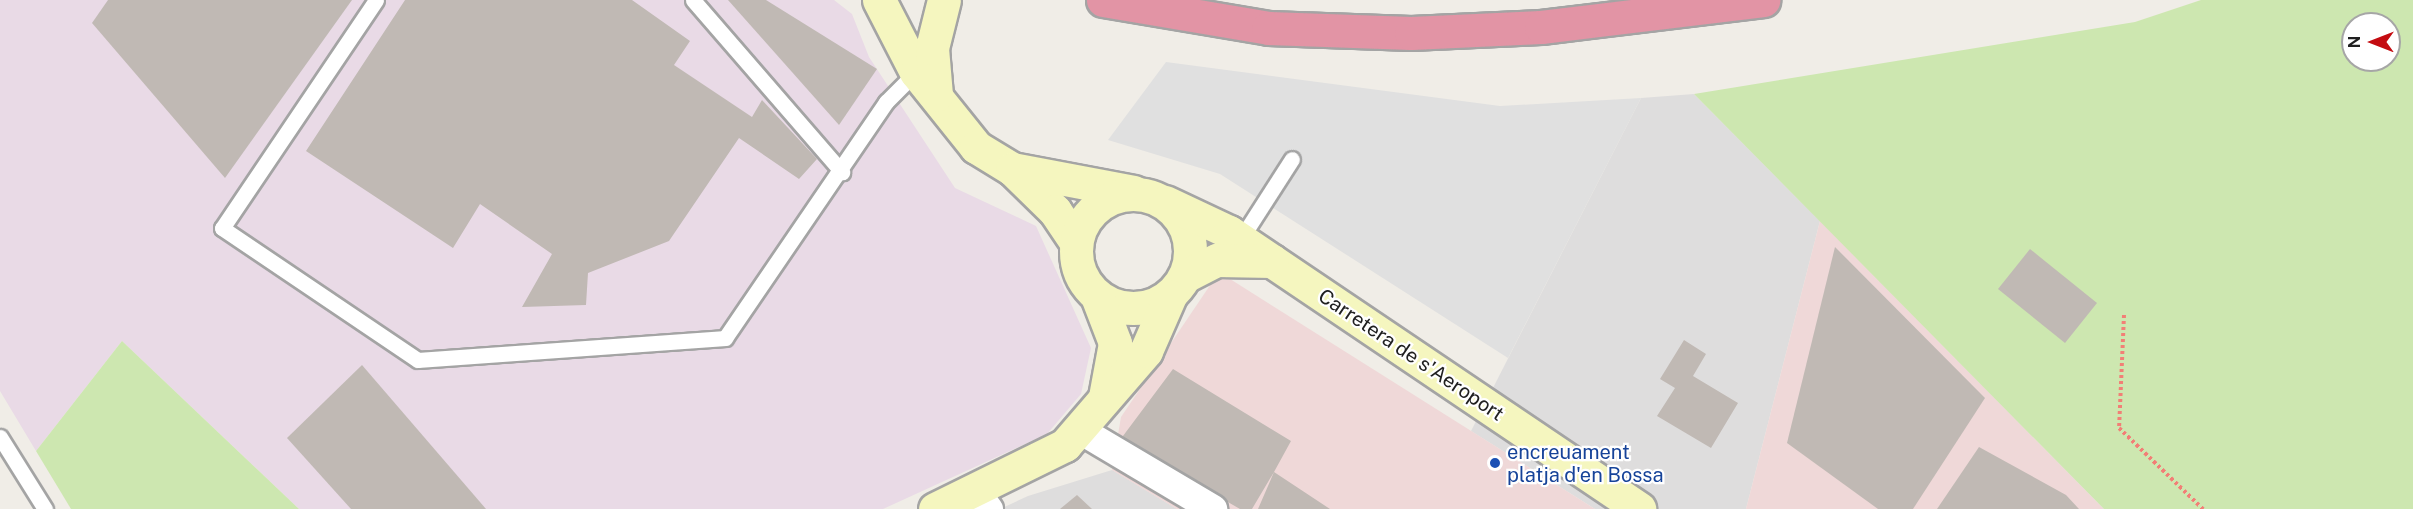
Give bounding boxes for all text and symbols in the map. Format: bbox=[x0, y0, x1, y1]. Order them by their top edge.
north arrow bbox=[2341, 12, 2401, 72]
text: N bbox=[2345, 36, 2364, 48]
street label: Carretera de s'Aeroport bbox=[1313, 284, 1509, 426]
place label: encreuament platja d'en Bossa bbox=[1507, 440, 1664, 487]
marker: encreuament platja d'en Bossa bbox=[1488, 456, 1502, 470]

